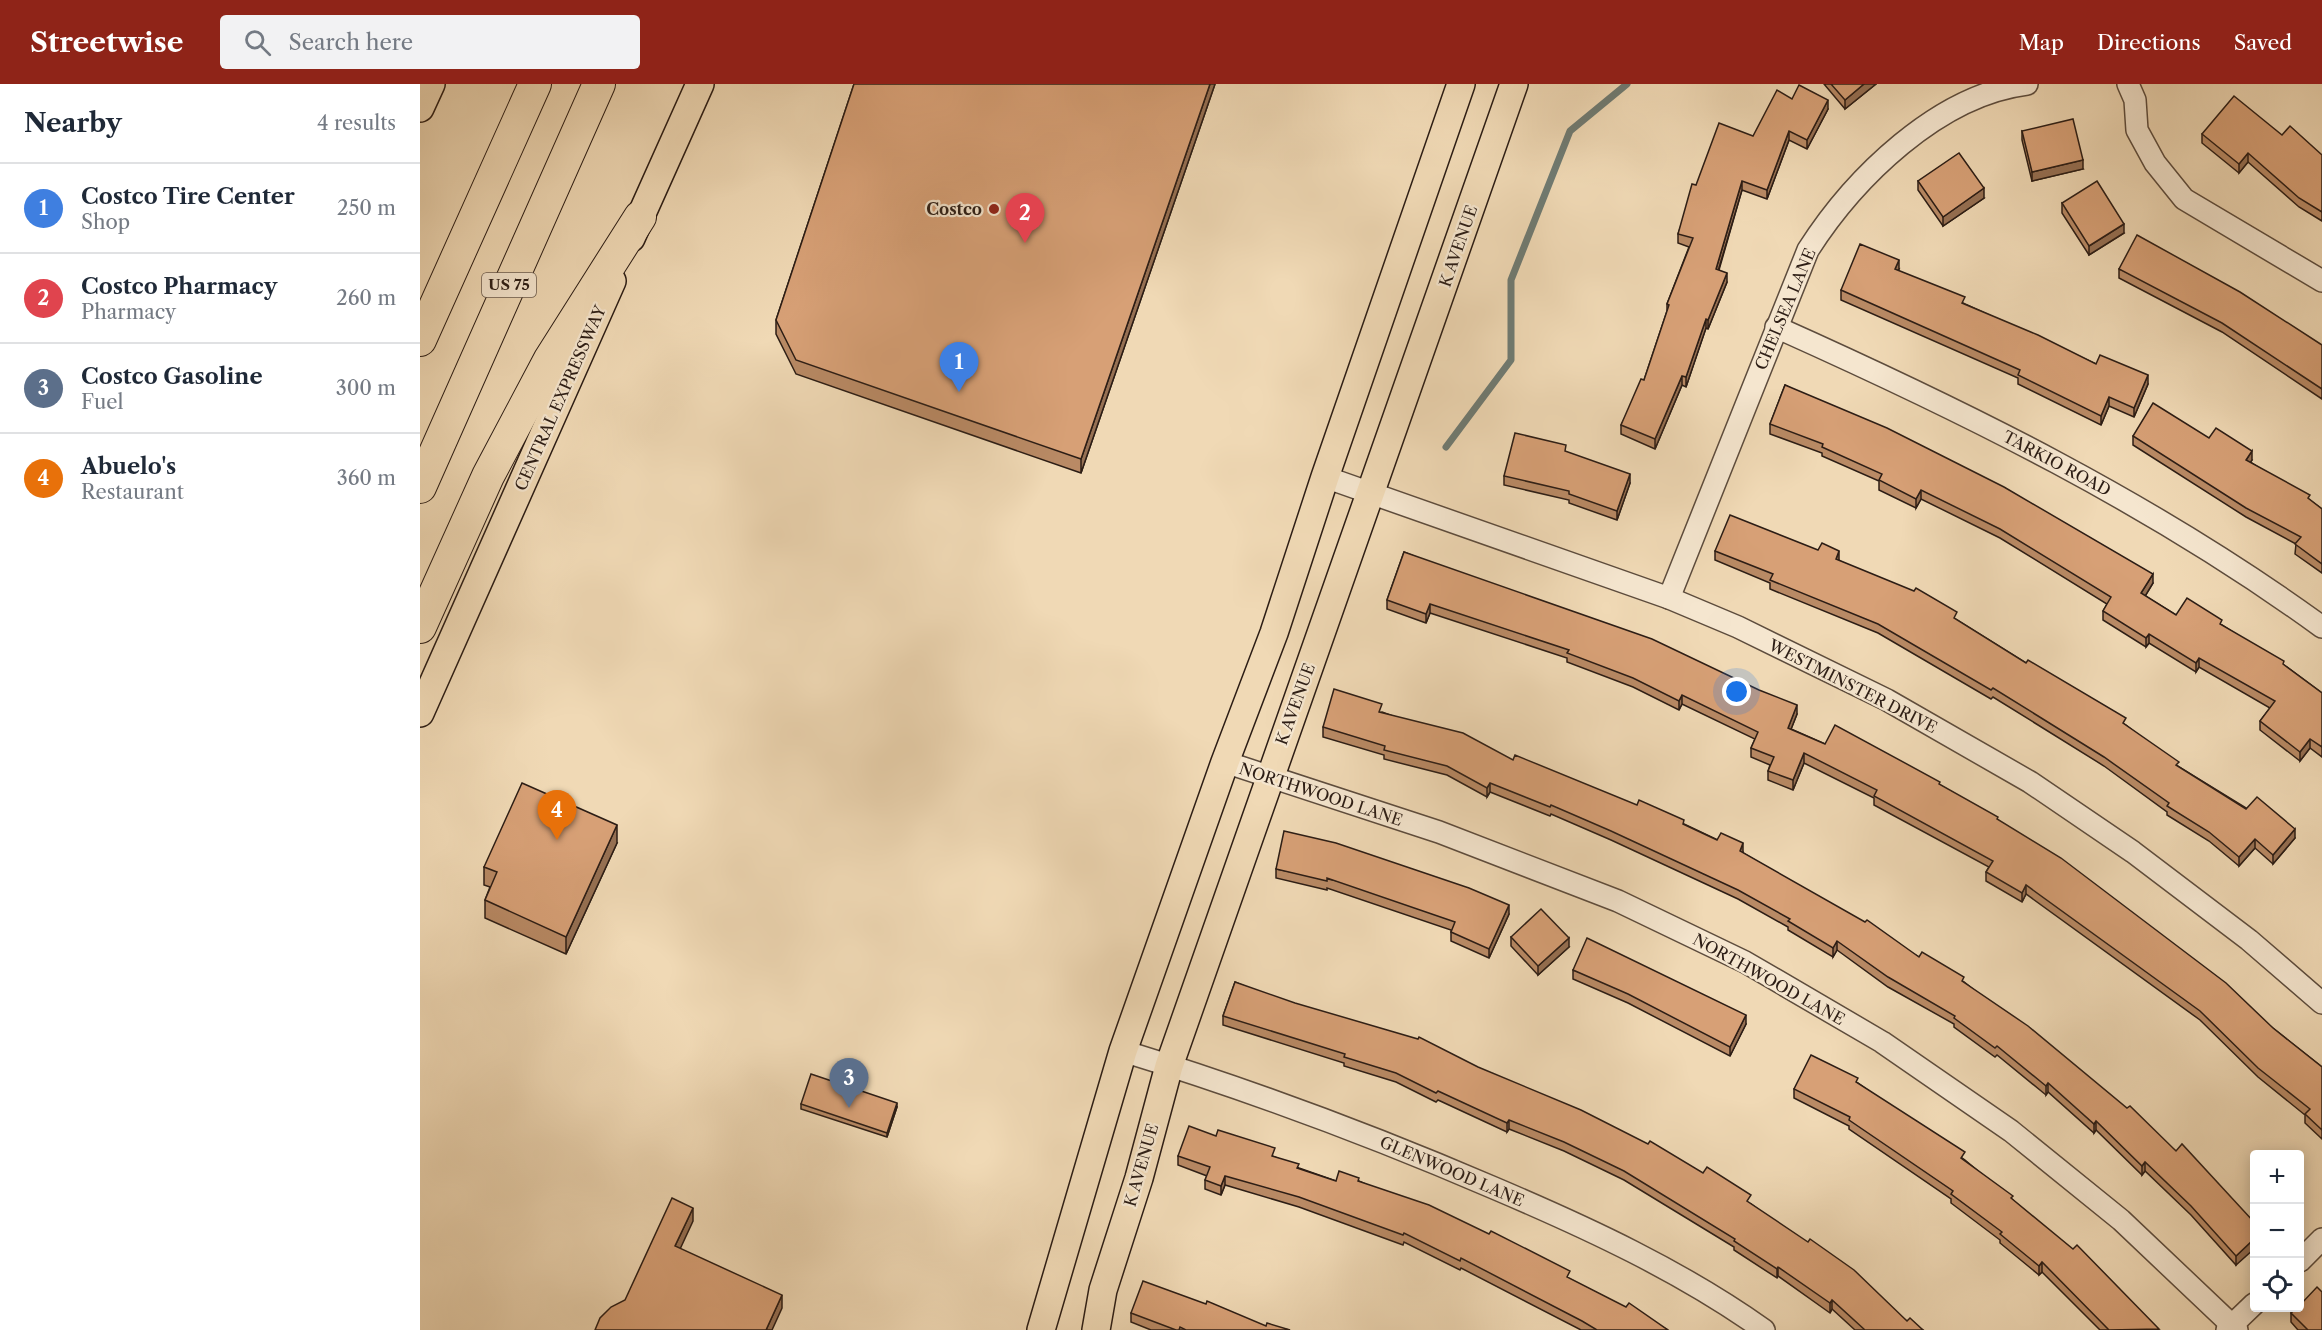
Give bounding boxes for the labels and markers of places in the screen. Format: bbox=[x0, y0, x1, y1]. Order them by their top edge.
pin: 2 bbox=[1006, 194, 1044, 243]
place label: Costco bbox=[926, 199, 982, 219]
marker: Costco bbox=[987, 202, 1001, 216]
pin: 1 bbox=[940, 342, 978, 392]
pin: 4 bbox=[538, 790, 576, 840]
pin: 3 bbox=[830, 1058, 868, 1108]

